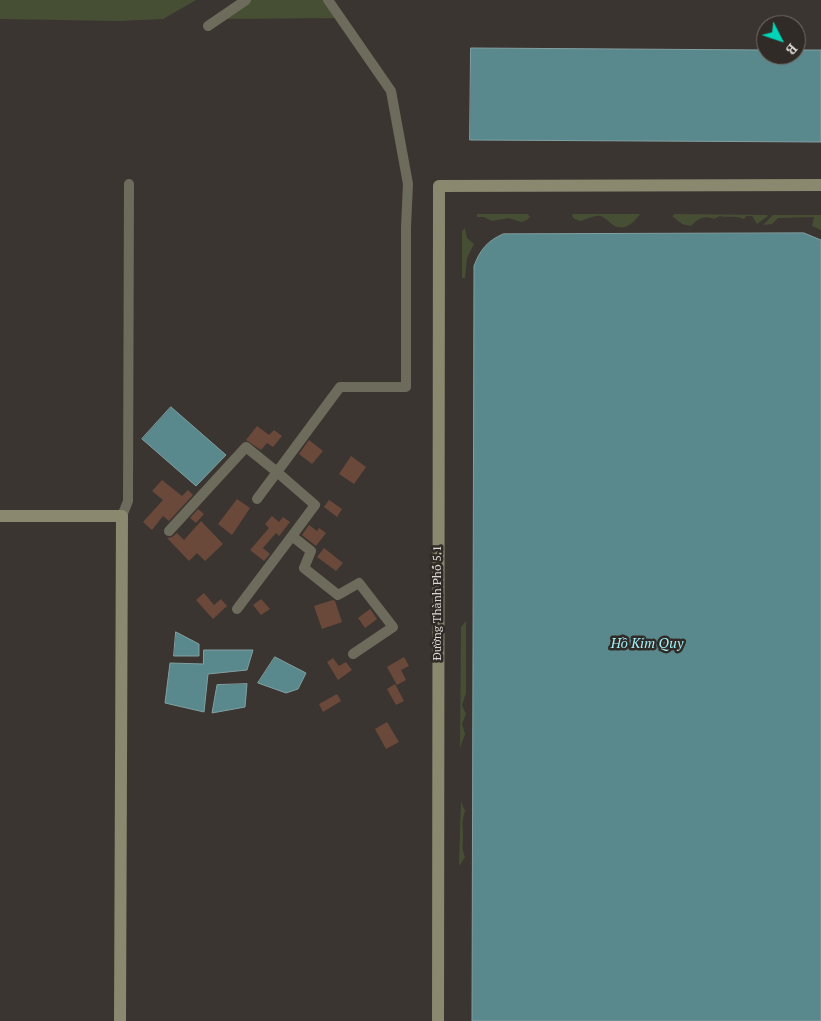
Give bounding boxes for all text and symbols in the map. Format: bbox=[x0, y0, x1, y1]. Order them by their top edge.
north arrow bbox=[756, 15, 806, 65]
text: B bbox=[782, 40, 802, 59]
street label: Đường Thành Phố 5.1 bbox=[431, 545, 445, 661]
water label: Hồ Kim Quy bbox=[611, 636, 683, 652]

